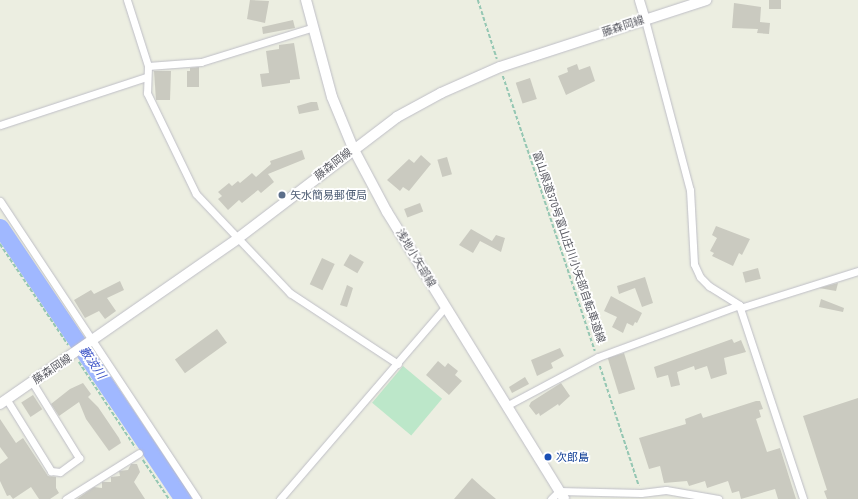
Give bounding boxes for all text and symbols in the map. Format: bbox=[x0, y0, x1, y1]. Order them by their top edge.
street label: 藤森岡線 bbox=[600, 13, 646, 39]
street label: 藤森岡線 bbox=[312, 145, 354, 183]
street label: 富山県道370号富山庄川小矢部自転車道線 bbox=[530, 149, 608, 345]
place label: 矢水簡易郵便局 bbox=[290, 188, 367, 202]
marker: 矢水簡易郵便局 bbox=[277, 190, 287, 200]
street label: 浅地小矢部線 bbox=[393, 226, 439, 290]
water label: 藪波川 bbox=[76, 344, 108, 382]
street label: 藤森岡線 bbox=[30, 351, 74, 387]
place label: 次郎島 bbox=[556, 450, 589, 464]
marker: 次郎島 bbox=[543, 452, 553, 462]

